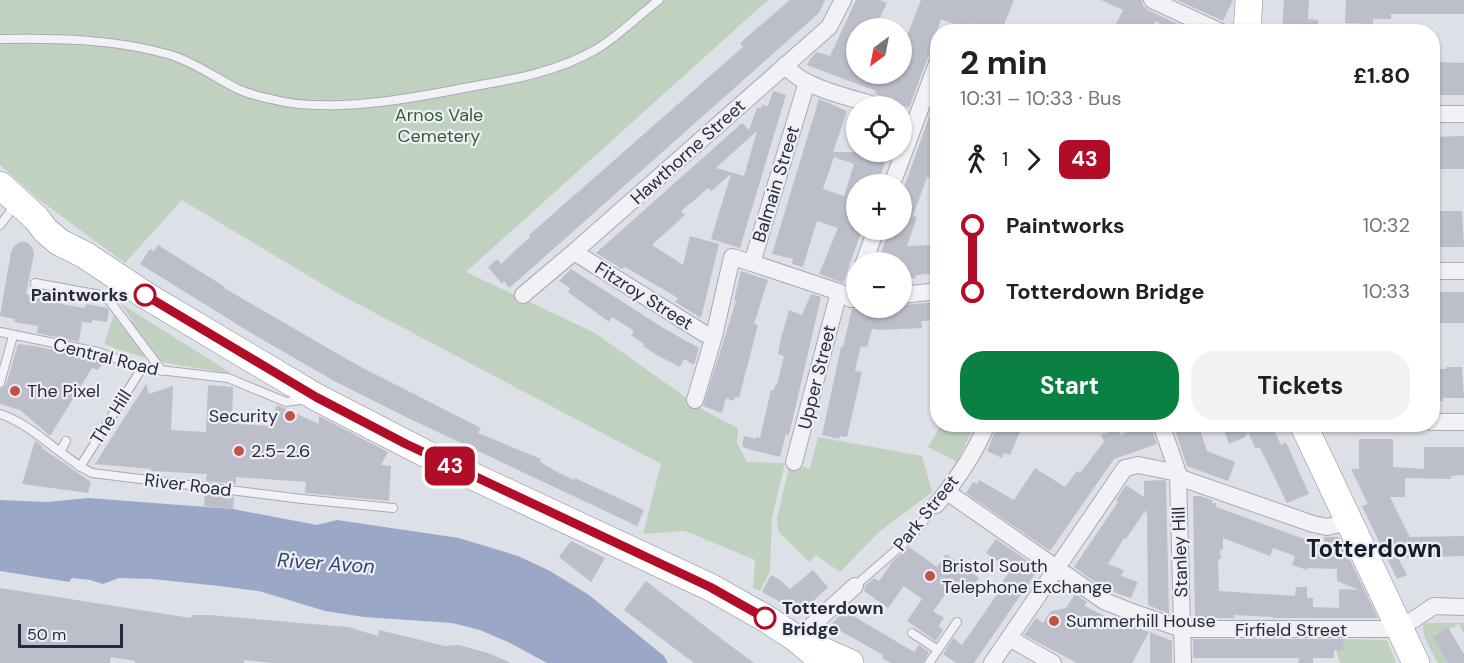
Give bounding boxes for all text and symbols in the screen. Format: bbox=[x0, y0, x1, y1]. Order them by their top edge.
north arrow bbox=[846, 18, 912, 84]
map controls bbox=[846, 18, 912, 318]
text: 2 min bbox=[960, 41, 1047, 84]
text: £1.80 bbox=[1353, 61, 1410, 90]
text: 10:31 – 10:33 · Bus bbox=[960, 85, 1121, 111]
street label: Hawthorne Street bbox=[625, 94, 751, 210]
button: locate bbox=[846, 96, 912, 162]
park label: Arnos Vale Cemetery bbox=[395, 103, 483, 148]
street label: Balmain Street bbox=[747, 123, 805, 245]
icon: walk bbox=[960, 143, 993, 176]
icon: forward bbox=[1017, 143, 1050, 176]
text: 43 bbox=[1071, 145, 1098, 173]
text: 1 bbox=[1002, 146, 1008, 172]
button: + bbox=[846, 174, 912, 240]
text: Paintworks bbox=[1006, 211, 1125, 240]
text: 10:32 bbox=[1363, 212, 1410, 238]
button: − bbox=[846, 252, 912, 318]
street label: Fitzroy Street bbox=[590, 256, 698, 336]
text: Totterdown Bridge bbox=[1006, 277, 1205, 306]
text: 10:33 bbox=[1362, 278, 1410, 304]
place label: Paintworks bbox=[31, 283, 128, 307]
marker: Paintworks bbox=[134, 284, 156, 306]
street label: Upper Street bbox=[792, 322, 842, 432]
street label: Central Road bbox=[51, 332, 161, 382]
button: Start bbox=[960, 351, 1179, 420]
button: Tickets bbox=[1191, 351, 1410, 420]
place label: The Pixel bbox=[27, 379, 100, 403]
marker: The Pixel bbox=[8, 384, 22, 398]
street label: The Hill bbox=[85, 385, 137, 449]
place label: Security bbox=[209, 404, 278, 428]
marker: Security bbox=[283, 409, 297, 423]
place label: 2.5-2.6 bbox=[251, 439, 310, 463]
marker: 2.5-2.6 bbox=[232, 444, 246, 458]
line badge: 43 bbox=[423, 446, 477, 486]
text: 43 bbox=[437, 452, 463, 480]
street label: River Road bbox=[143, 468, 233, 502]
street label: Park Street bbox=[888, 470, 964, 556]
street label: Stanley Hill bbox=[1166, 506, 1194, 598]
district label: Totterdown bbox=[1306, 533, 1442, 564]
water label: River Avon bbox=[276, 547, 376, 579]
place label: Bristol South Telephone Exchange bbox=[942, 554, 1112, 599]
marker: Bristol South Telephone Exchange bbox=[923, 569, 937, 583]
place label: Totterdown Bridge bbox=[782, 596, 884, 641]
marker: Totterdown Bridge bbox=[754, 607, 776, 629]
place label: Summerhill House bbox=[1066, 609, 1216, 633]
marker: Summerhill House bbox=[1047, 614, 1061, 628]
street label: Firfield Street bbox=[1235, 618, 1347, 642]
scale bar bbox=[18, 621, 123, 648]
text: 50 m bbox=[27, 624, 66, 645]

